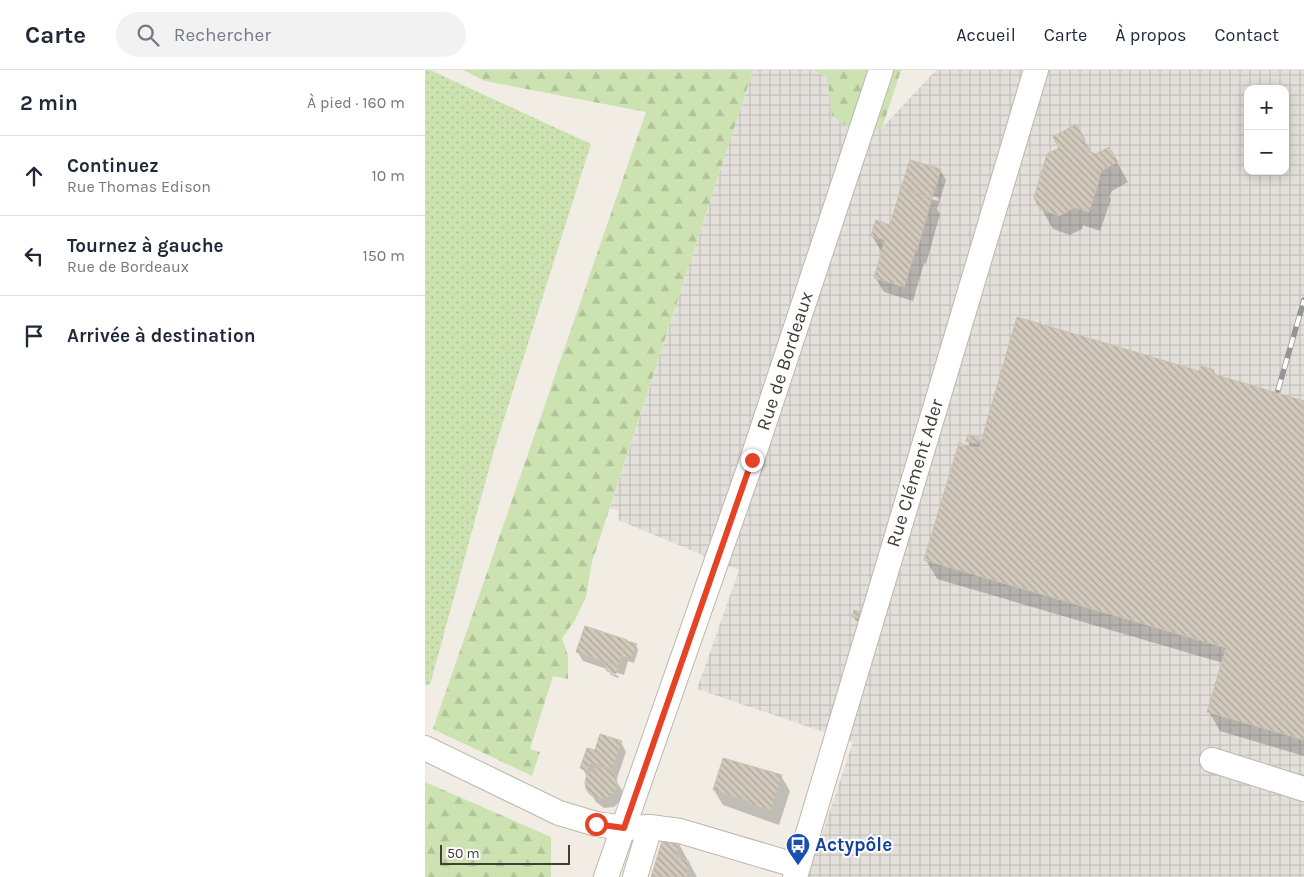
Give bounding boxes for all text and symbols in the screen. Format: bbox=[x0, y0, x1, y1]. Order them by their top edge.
search box bbox=[116, 12, 466, 57]
text: Carte bbox=[25, 21, 86, 49]
icon: search bbox=[134, 21, 162, 49]
text: Rechercher bbox=[174, 24, 271, 46]
text: Accueil bbox=[956, 24, 1016, 46]
text: Carte bbox=[1044, 24, 1087, 46]
text: À propos bbox=[1115, 24, 1187, 46]
text: Contact bbox=[1215, 24, 1279, 46]
map controls bbox=[1244, 85, 1289, 175]
button: + bbox=[1244, 85, 1289, 130]
text: 2 min bbox=[20, 91, 78, 115]
text: À pied · 160 m bbox=[307, 93, 405, 112]
button: − bbox=[1244, 130, 1289, 175]
text: Continuez bbox=[67, 155, 159, 177]
icon: ahead bbox=[20, 162, 48, 190]
text: 10 m bbox=[371, 166, 405, 185]
text: Rue Thomas Edison bbox=[67, 177, 211, 196]
text: Tournez à gauche bbox=[67, 235, 224, 257]
icon: left bbox=[20, 242, 48, 270]
text: 150 m bbox=[362, 246, 405, 265]
text: Rue de Bordeaux bbox=[67, 257, 189, 276]
street label: Rue de Bordeaux bbox=[752, 289, 818, 433]
icon: arrive bbox=[20, 322, 48, 350]
text: Arrivée à destination bbox=[67, 325, 256, 347]
street label: Rue Clément Ader bbox=[882, 396, 948, 550]
route end bbox=[741, 449, 764, 472]
route start bbox=[585, 813, 608, 836]
bus stop icon: Actypôle bbox=[785, 832, 811, 866]
place label: Actypôle bbox=[815, 834, 892, 856]
scale bar bbox=[440, 842, 570, 865]
text: 50 m bbox=[447, 845, 480, 862]

